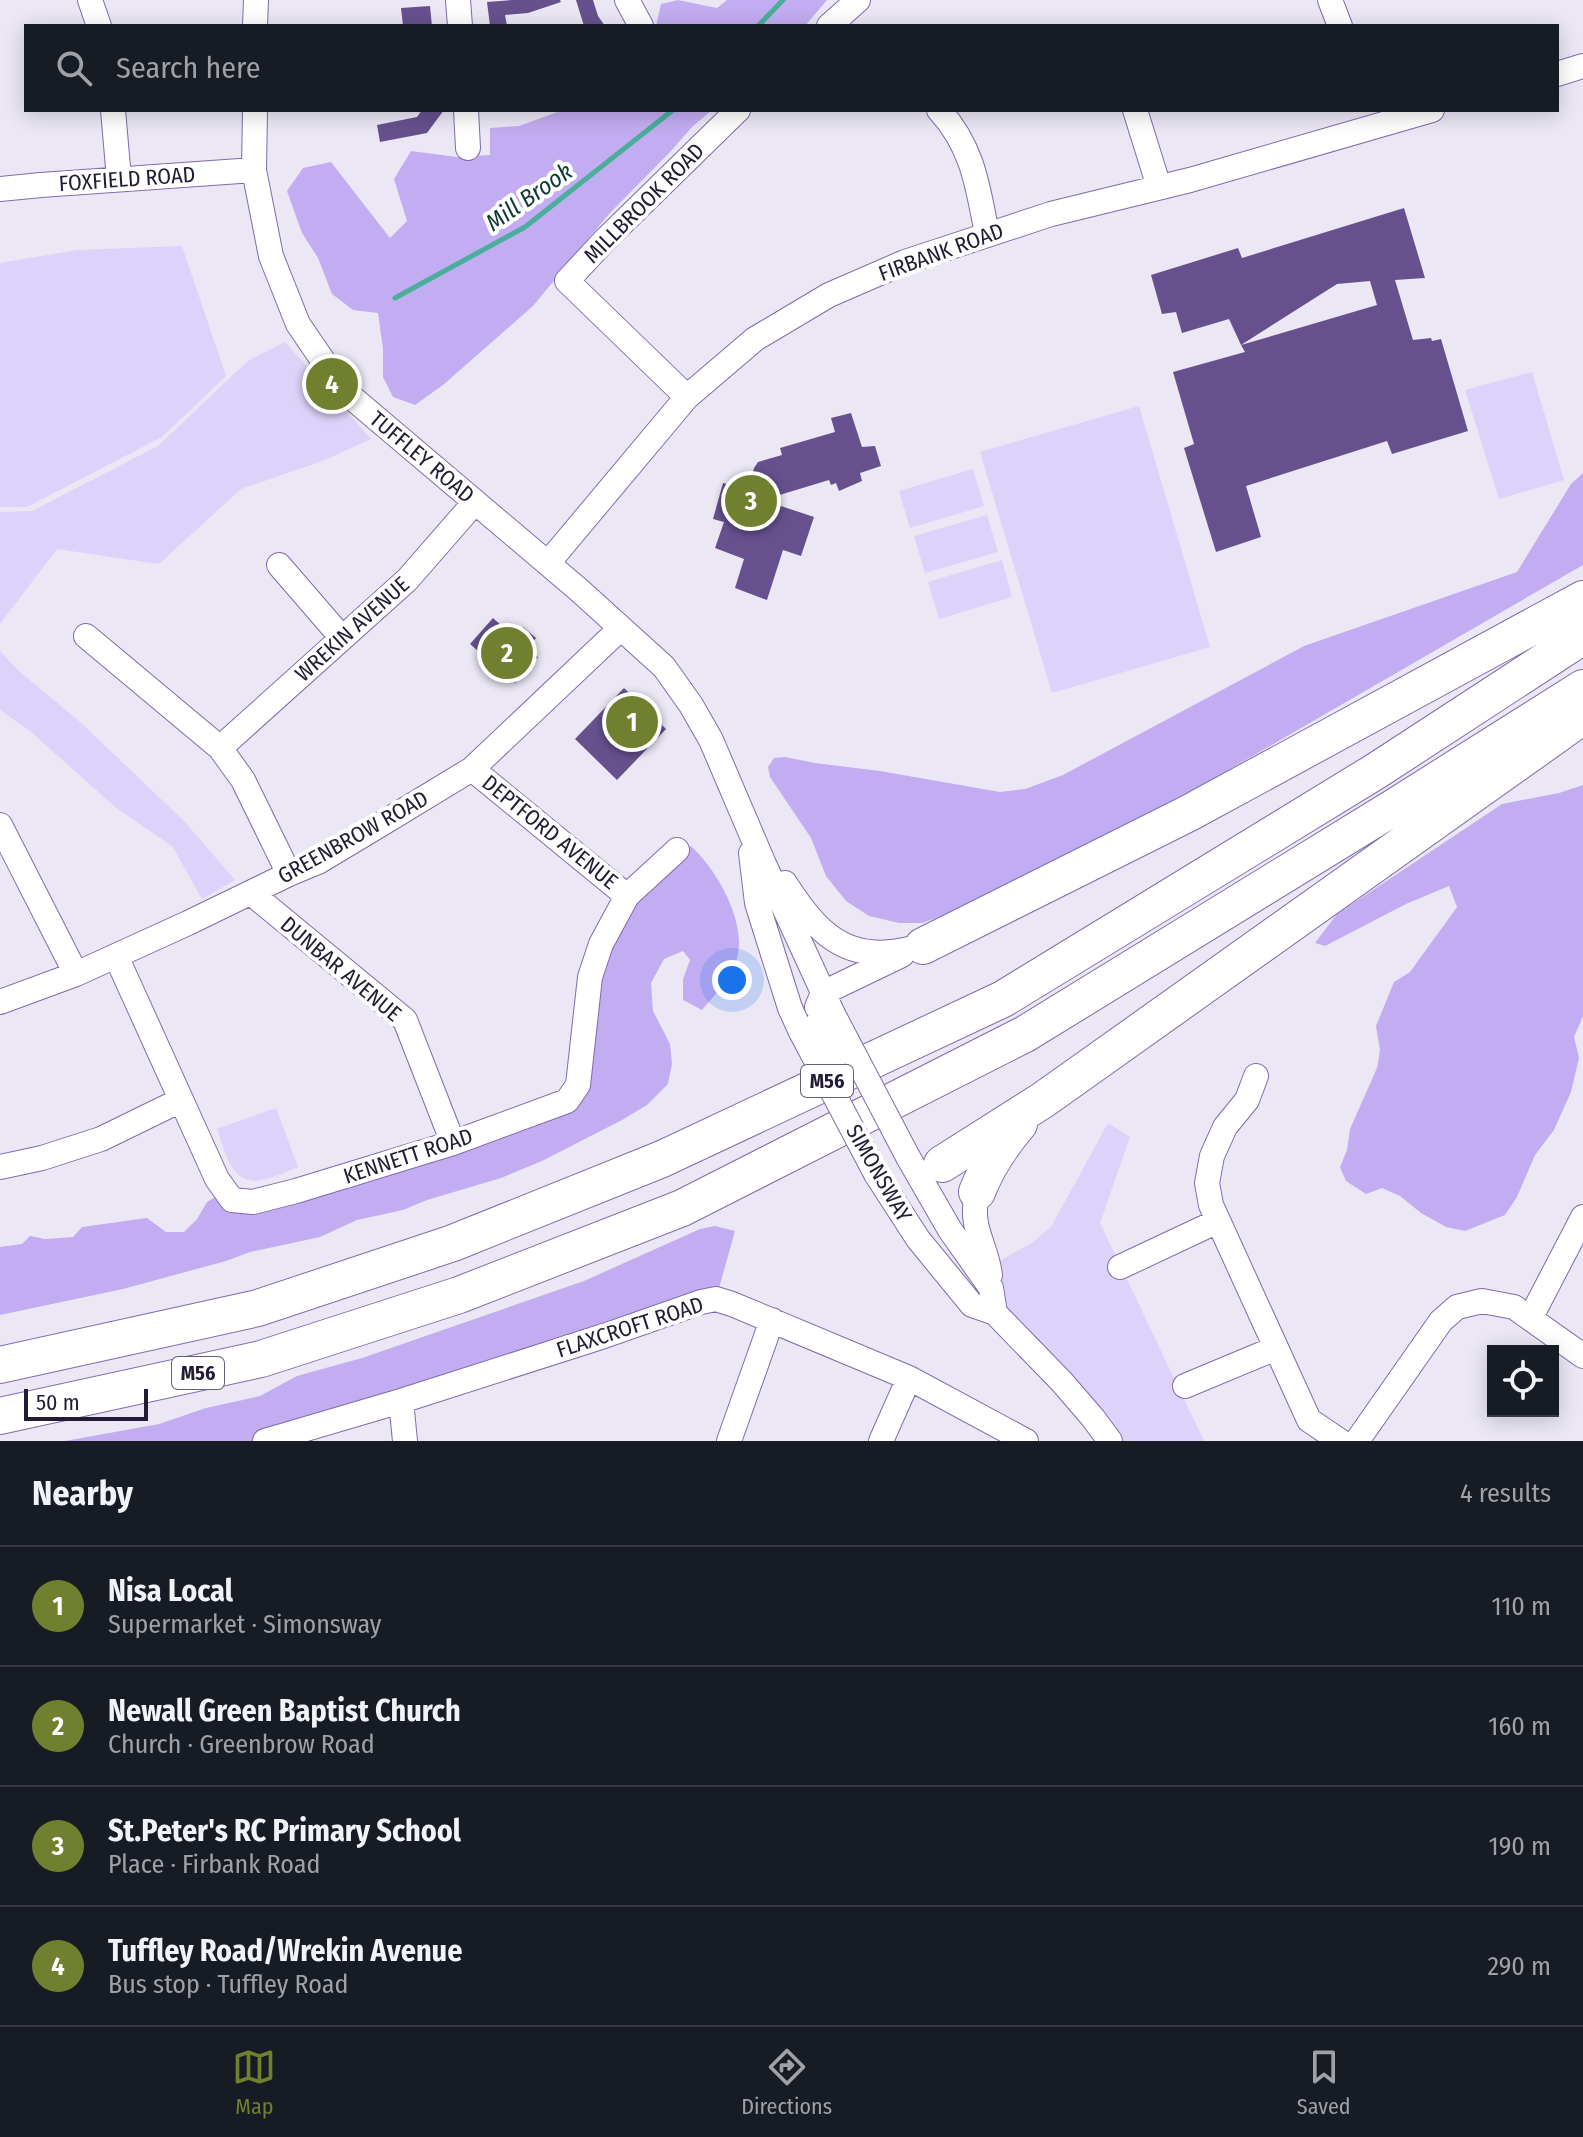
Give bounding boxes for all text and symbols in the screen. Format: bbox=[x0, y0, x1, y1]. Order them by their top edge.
search box bbox=[24, 24, 1559, 112]
icon: search bbox=[52, 46, 96, 90]
text: Search here bbox=[116, 50, 261, 86]
street label: MILLBROOK ROAD bbox=[578, 137, 710, 269]
water label: Mill Brook bbox=[480, 157, 578, 237]
street label: FOXFIELD ROAD bbox=[58, 161, 196, 197]
street label: FIRBANK ROAD bbox=[875, 217, 1007, 287]
pin: 4 bbox=[306, 354, 358, 414]
street label: TUFFLEY ROAD bbox=[364, 405, 480, 509]
pin: 3 bbox=[725, 471, 777, 531]
street label: WREKIN AVENUE bbox=[289, 571, 415, 687]
pin: 2 bbox=[481, 623, 533, 683]
pin: 1 bbox=[606, 692, 658, 752]
street label: DEPTFORD AVENUE bbox=[477, 769, 623, 895]
street label: GREENBROW ROAD bbox=[273, 785, 433, 889]
street label: DUNBAR AVENUE bbox=[275, 911, 407, 1027]
your location bbox=[712, 960, 752, 1000]
road number: M56 bbox=[801, 1065, 853, 1097]
street label: SIMONSWAY bbox=[840, 1120, 918, 1227]
street label: KENNETT ROAD bbox=[340, 1122, 476, 1190]
street label: FLAXCROFT ROAD bbox=[553, 1291, 707, 1363]
map controls bbox=[1487, 1345, 1559, 1417]
button: locate bbox=[1487, 1345, 1559, 1417]
road number: M56 bbox=[172, 1357, 224, 1389]
scale bar bbox=[24, 1385, 148, 1421]
text: 50 m bbox=[36, 1389, 80, 1416]
text: Nearby bbox=[32, 1473, 133, 1514]
text: 4 results bbox=[1460, 1478, 1551, 1509]
text: Nisa Local bbox=[108, 1573, 233, 1609]
text: 1 bbox=[53, 1591, 64, 1622]
text: 110 m bbox=[1491, 1591, 1551, 1622]
text: Supermarket · Simonsway bbox=[108, 1609, 381, 1640]
text: Newall Green Baptist Church bbox=[108, 1693, 461, 1729]
text: 2 bbox=[52, 1711, 64, 1742]
text: 160 m bbox=[1488, 1711, 1551, 1742]
text: Church · Greenbrow Road bbox=[108, 1729, 375, 1760]
text: St.Peter's RC Primary School bbox=[108, 1813, 461, 1849]
text: 3 bbox=[52, 1831, 64, 1862]
text: 190 m bbox=[1489, 1831, 1551, 1862]
text: Place · Firbank Road bbox=[108, 1849, 320, 1880]
text: Tuffley Road/Wrekin Avenue bbox=[108, 1933, 462, 1969]
text: 4 bbox=[51, 1951, 65, 1982]
text: 290 m bbox=[1487, 1951, 1551, 1982]
text: Bus stop · Tuffley Road bbox=[108, 1969, 348, 2000]
tab: Map bbox=[232, 2045, 276, 2120]
tab: Directions bbox=[741, 2045, 832, 2120]
tab: Saved bbox=[1297, 2045, 1351, 2120]

